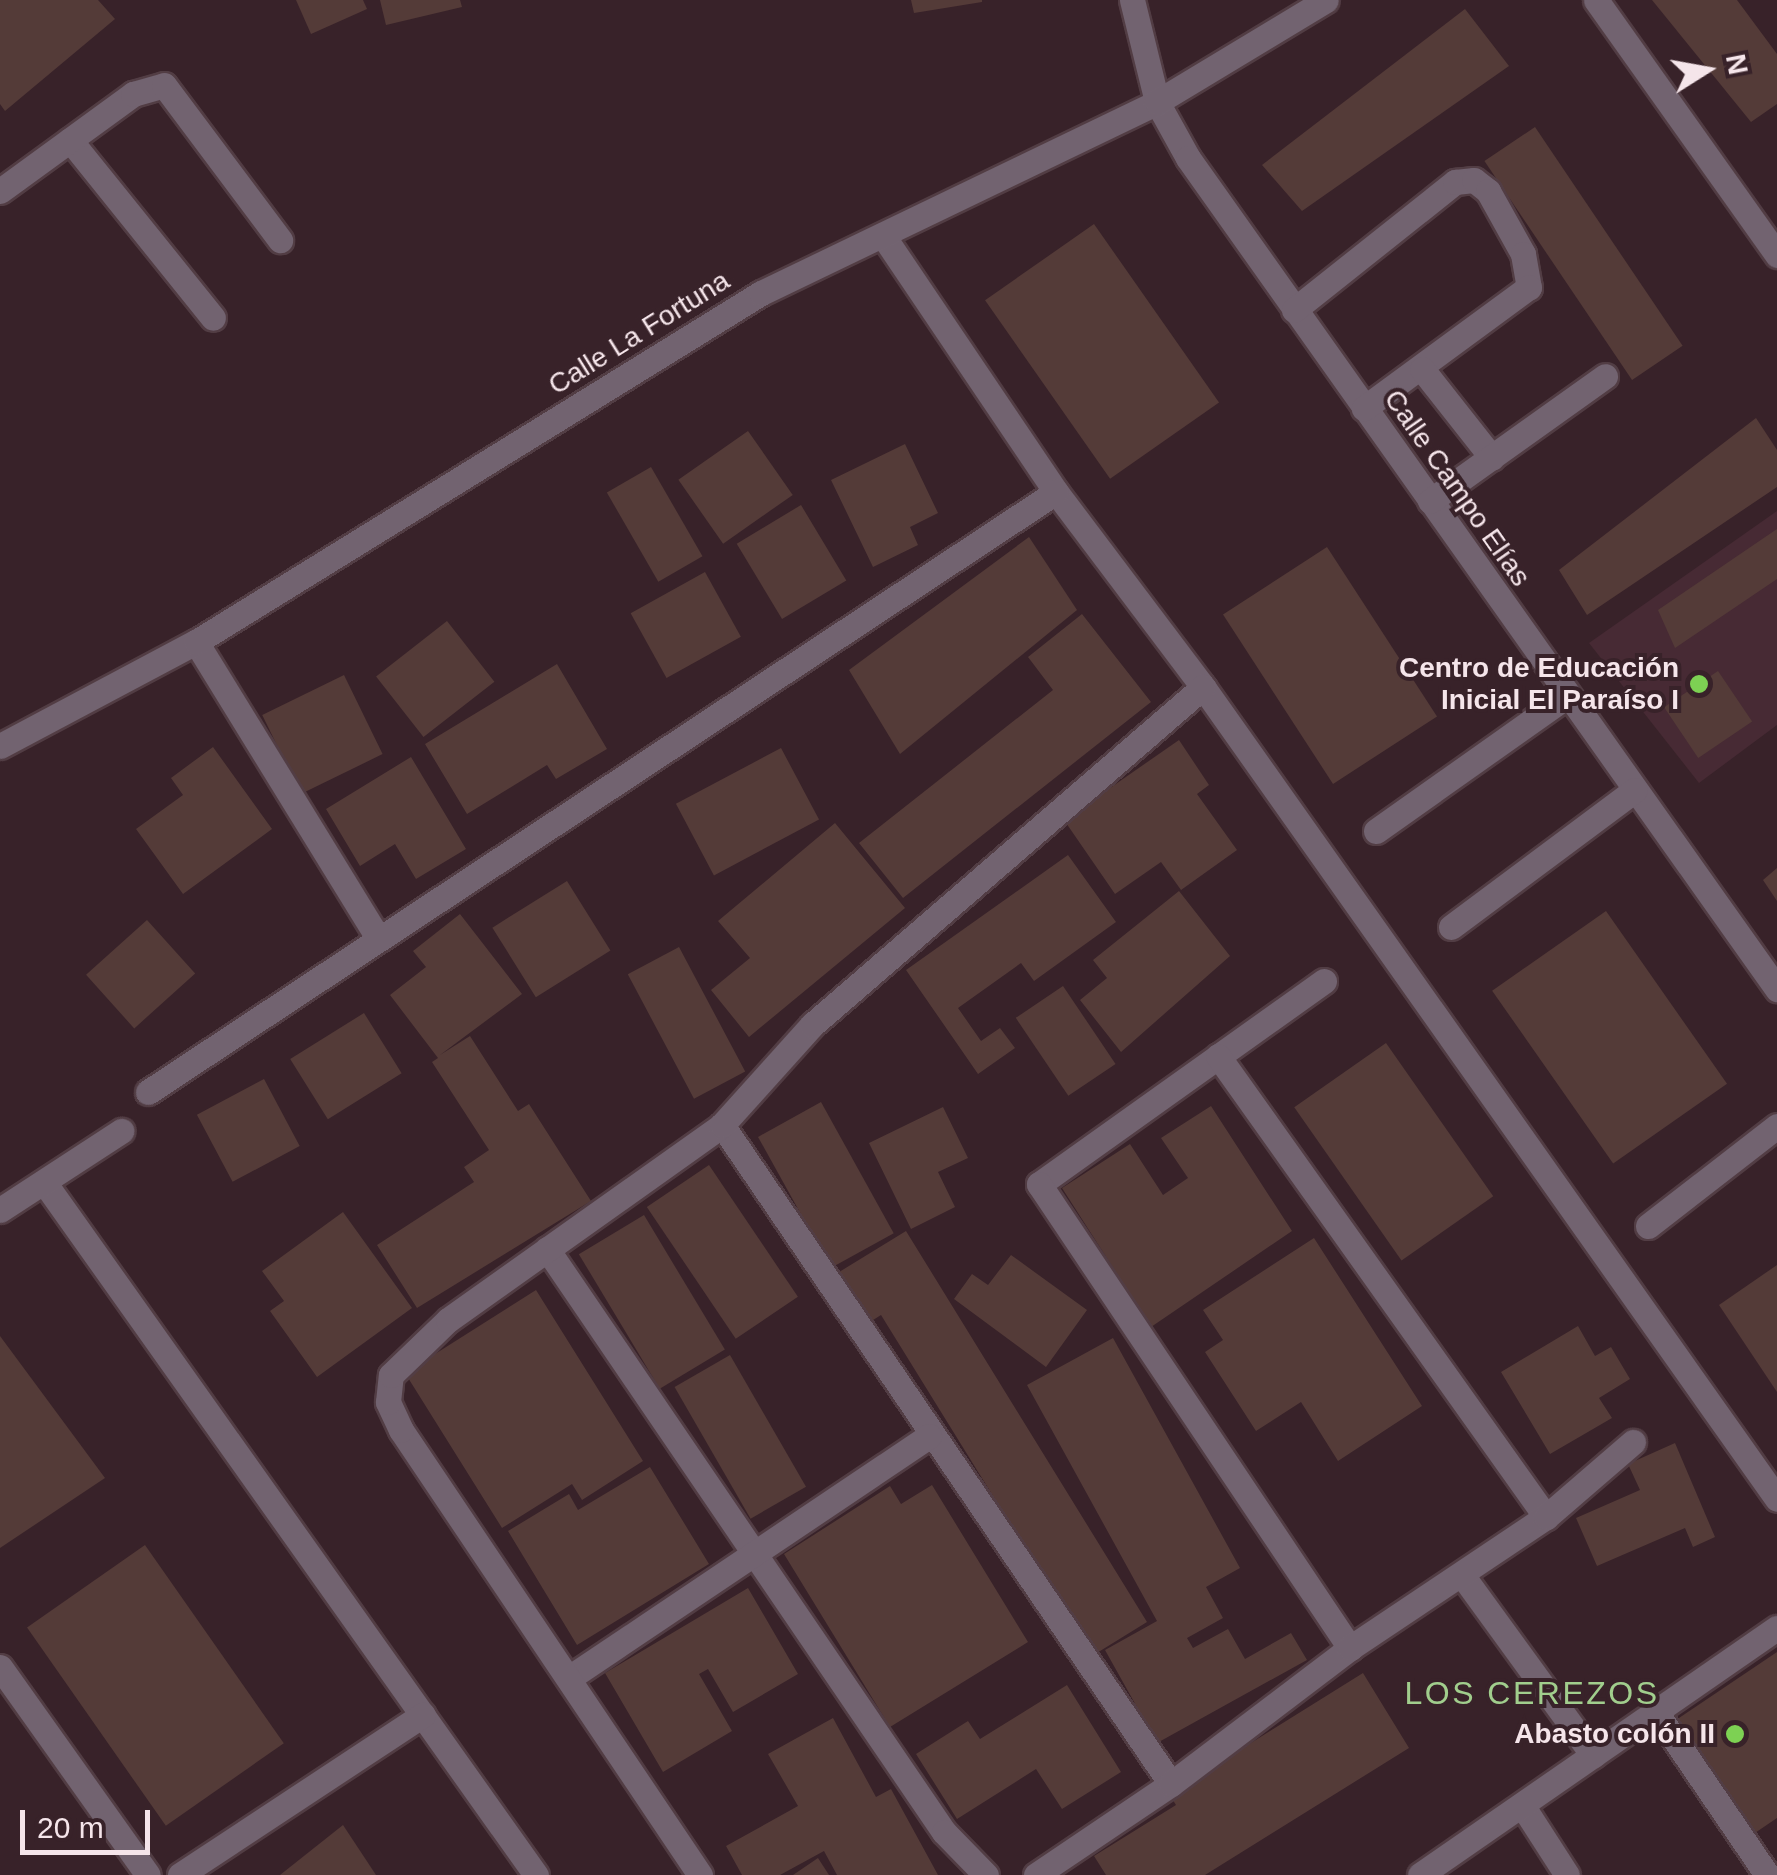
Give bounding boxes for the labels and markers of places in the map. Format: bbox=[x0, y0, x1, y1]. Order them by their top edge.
place label: Centro de Educación Inicial El Paraíso I bbox=[1399, 651, 1679, 717]
marker: Centro de Educación Inicial El Paraíso I bbox=[1688, 673, 1710, 695]
place label: Abasto colón II bbox=[1514, 1717, 1715, 1751]
marker: Abasto colón II bbox=[1724, 1723, 1746, 1745]

